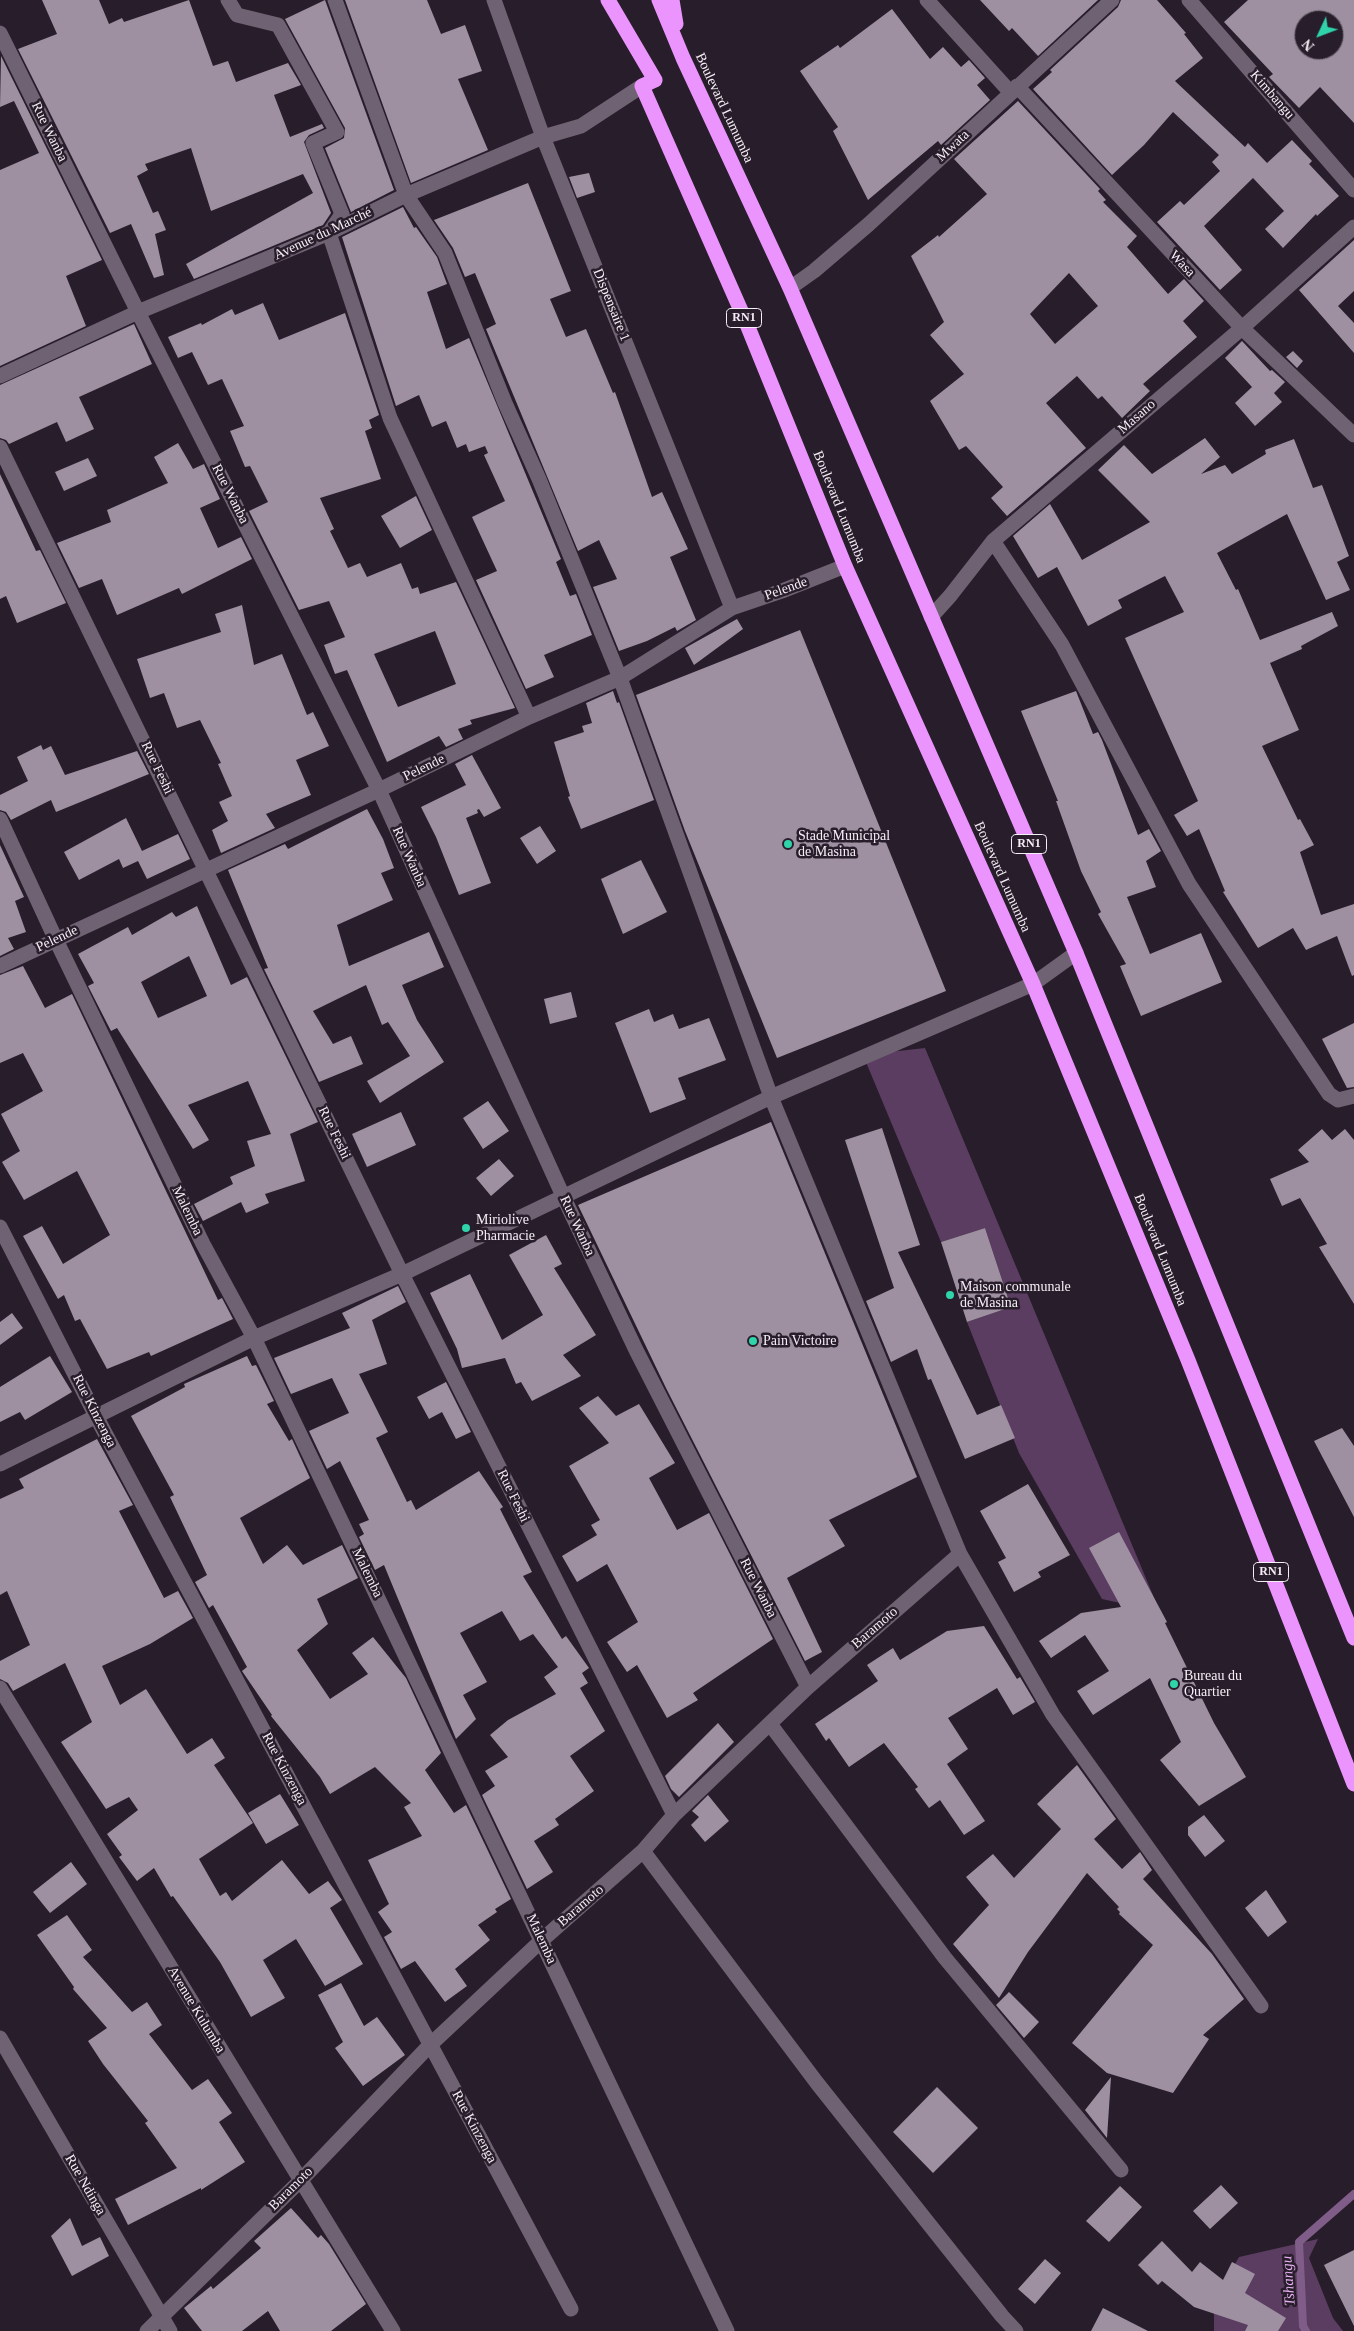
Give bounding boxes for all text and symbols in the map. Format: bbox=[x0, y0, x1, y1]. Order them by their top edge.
north arrow bbox=[1294, 10, 1344, 60]
text: N bbox=[1299, 36, 1317, 54]
street label: Boulevard Lumumba bbox=[691, 50, 757, 166]
street label: Kimbangu bbox=[1246, 67, 1298, 123]
street label: Rue Wanba bbox=[27, 99, 71, 165]
street label: Mwata bbox=[933, 127, 973, 165]
street label: Avenue du Marché bbox=[271, 204, 375, 264]
street label: Wasa bbox=[1166, 247, 1198, 281]
street label: Dispensaire 1 bbox=[589, 266, 633, 344]
road number: RN1 bbox=[726, 308, 762, 328]
street label: Masano bbox=[1115, 396, 1159, 438]
street label: Boulevard Lumumba bbox=[809, 449, 869, 565]
street label: Rue Wanba bbox=[208, 461, 252, 527]
street label: Pelende bbox=[762, 574, 810, 604]
street label: Rue Feshi bbox=[137, 739, 177, 797]
street label: Pelende bbox=[400, 751, 448, 785]
street label: Boulevard Lumumba bbox=[970, 819, 1034, 935]
street label: Rue Wanba bbox=[388, 824, 430, 890]
place label: Stade Municipal de Masina bbox=[798, 828, 890, 860]
road number: RN1 bbox=[1012, 834, 1046, 854]
marker: Stade Municipal de Masina bbox=[782, 838, 794, 850]
street label: Pelende bbox=[33, 922, 81, 956]
street label: Rue Feshi bbox=[314, 1104, 354, 1162]
street label: Malemba bbox=[168, 1184, 206, 1238]
street label: Boulevard Lumumba bbox=[1130, 1192, 1190, 1308]
street label: Rue Wanba bbox=[556, 1193, 598, 1259]
place label: Miriolive Pharmacie bbox=[476, 1212, 535, 1244]
marker: Miriolive Pharmacie bbox=[460, 1222, 472, 1234]
place label: Maison communale de Masina bbox=[960, 1279, 1071, 1311]
marker: Maison communale de Masina bbox=[944, 1289, 956, 1301]
place label: Pain Victoire bbox=[763, 1333, 836, 1349]
marker: Pain Victoire bbox=[747, 1335, 759, 1347]
street label: Rue Kinzenga bbox=[68, 1372, 120, 1450]
street label: Rue Feshi bbox=[493, 1467, 533, 1525]
street label: Malemba bbox=[348, 1546, 386, 1600]
street label: Rue Wanba bbox=[736, 1555, 780, 1621]
road number: RN1 bbox=[1254, 1562, 1288, 1581]
street label: Baramoto bbox=[849, 1604, 901, 1652]
place label: Bureau du Quartier bbox=[1184, 1668, 1242, 1700]
marker: Bureau du Quartier bbox=[1168, 1678, 1180, 1690]
street label: Rue Kinzenga bbox=[258, 1730, 310, 1808]
street label: Baramoto bbox=[555, 1882, 607, 1930]
street label: Malemba bbox=[522, 1911, 560, 1967]
street label: Avenue Kulumba bbox=[164, 1964, 228, 2056]
street label: Rue Kinzenga bbox=[448, 2088, 500, 2166]
street label: Rue Ndinga bbox=[61, 2152, 109, 2218]
street label: Baramoto bbox=[266, 2164, 316, 2214]
water label: Tshangu bbox=[1278, 2255, 1300, 2307]

